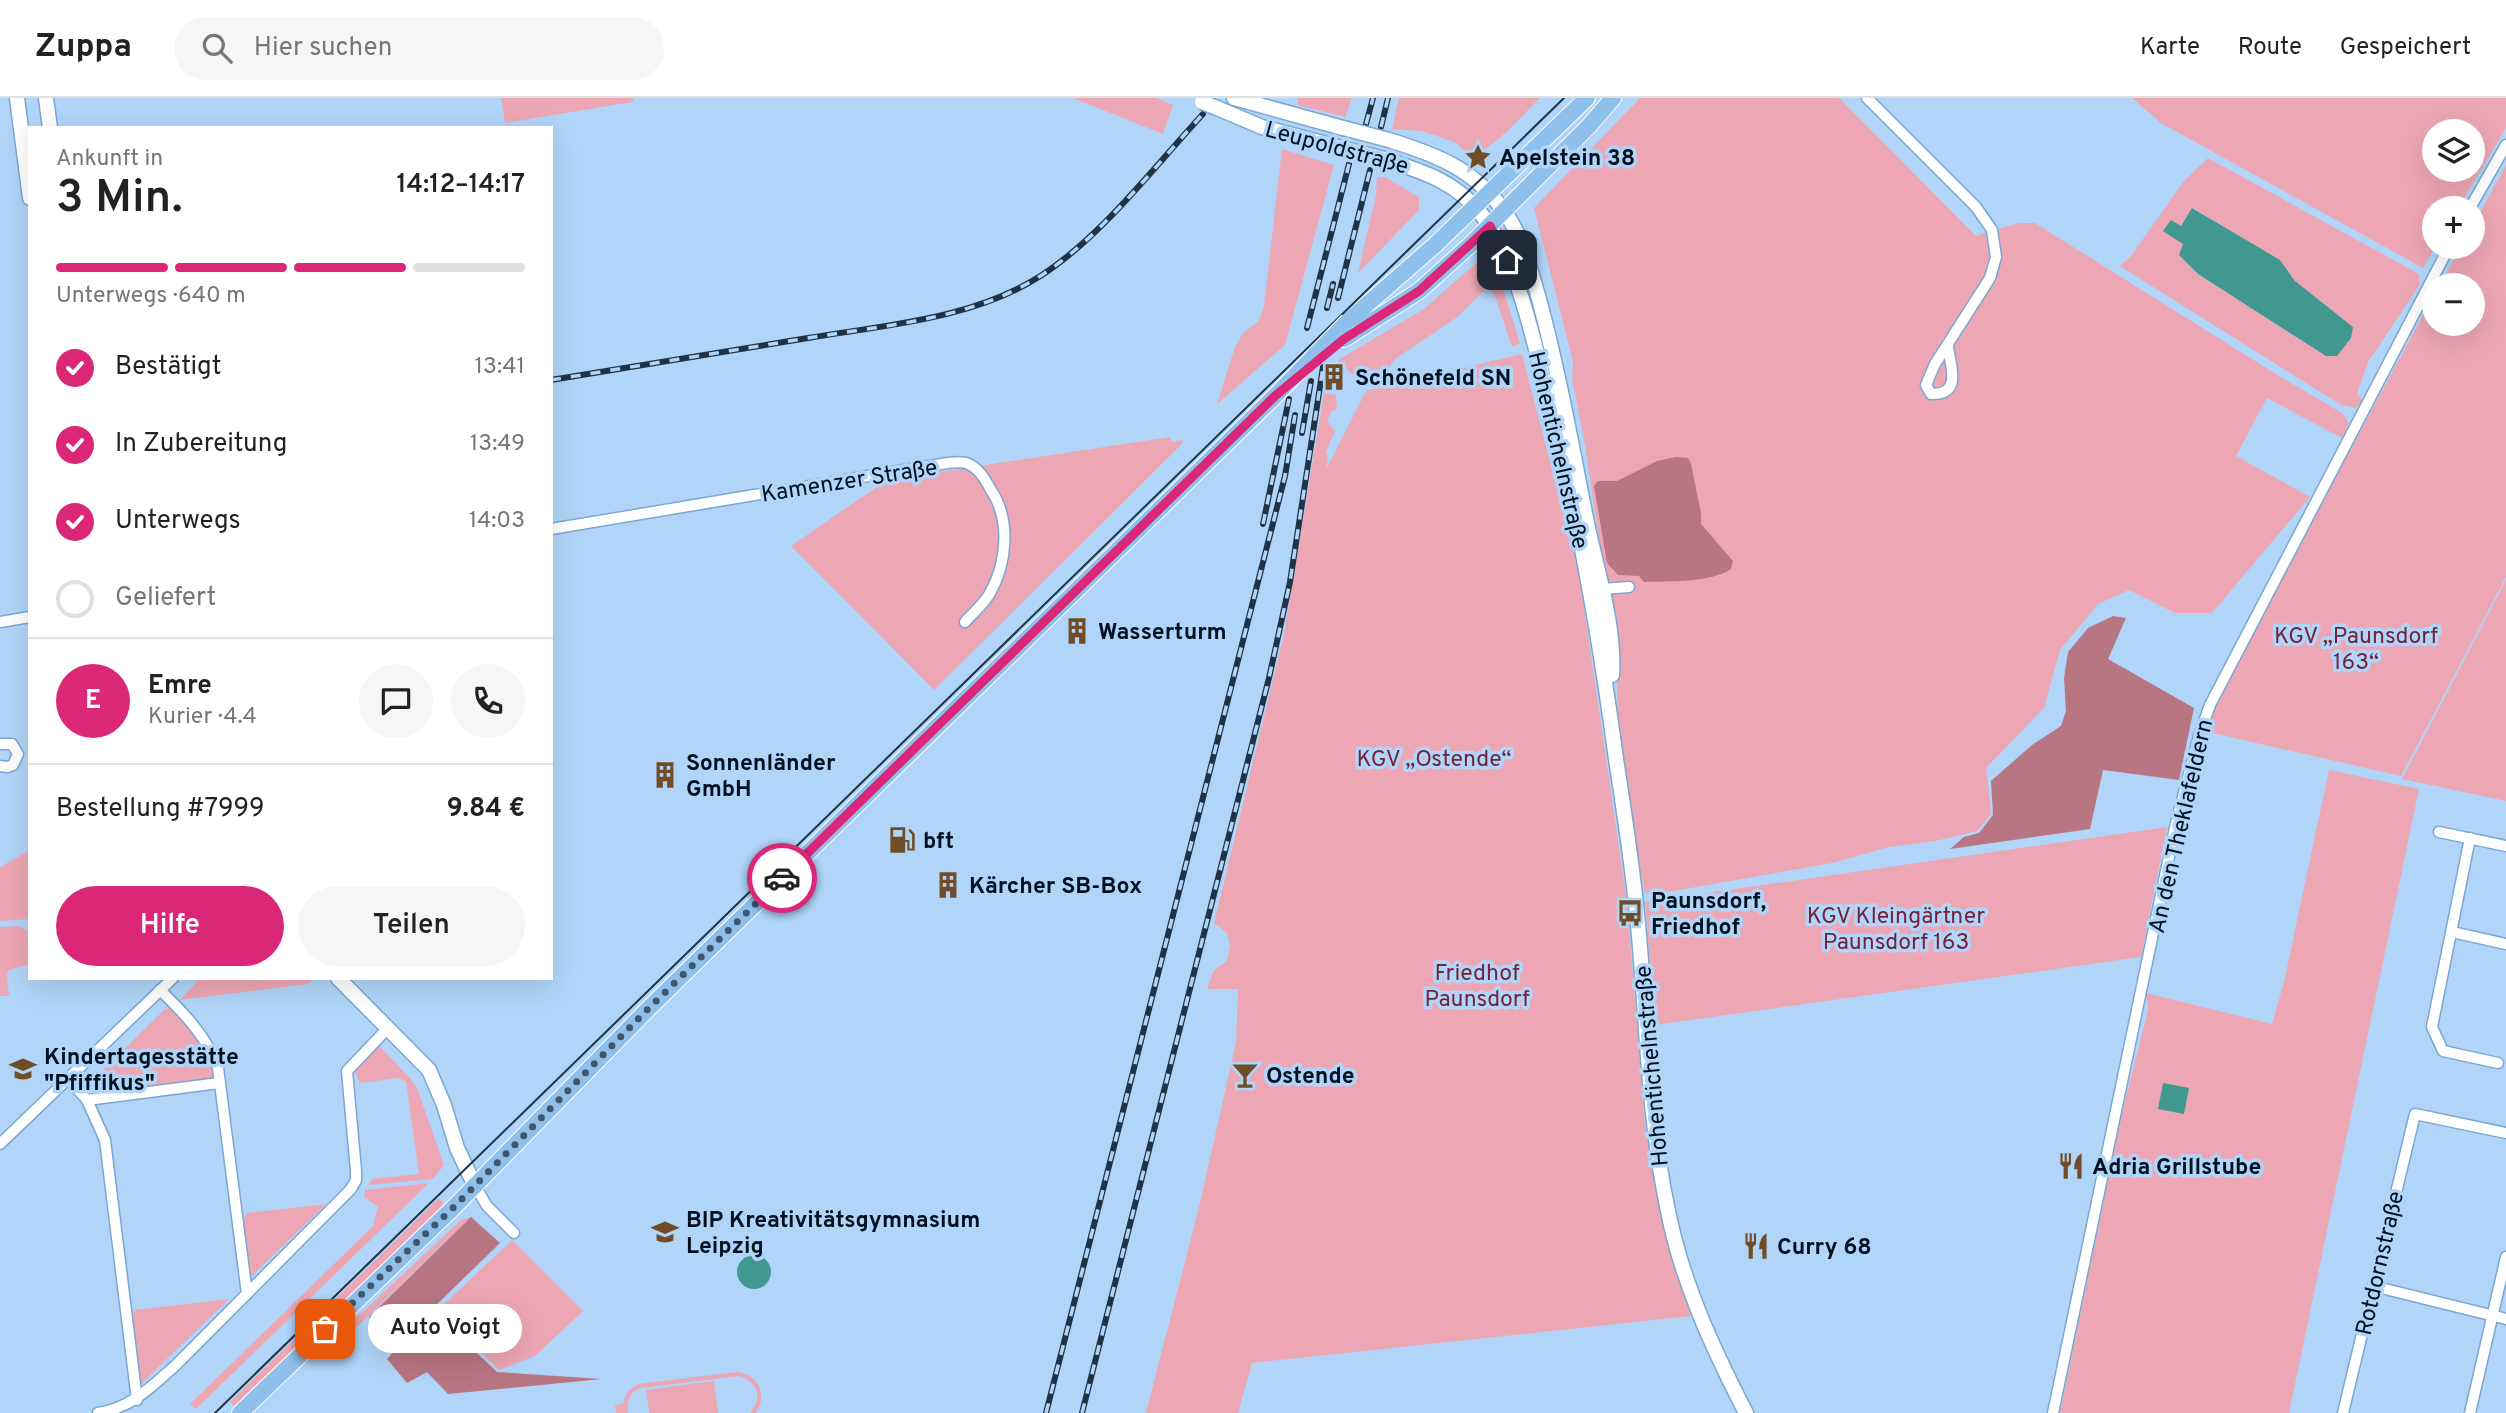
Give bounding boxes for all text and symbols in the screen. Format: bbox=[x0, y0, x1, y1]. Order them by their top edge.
search box bbox=[174, 17, 664, 80]
text: Zuppa bbox=[35, 27, 132, 69]
icon: search bbox=[198, 29, 236, 67]
text: Hier suchen bbox=[254, 32, 393, 65]
text: Karte bbox=[2140, 33, 2200, 63]
text: Route bbox=[2238, 33, 2302, 63]
text: Gespeichert bbox=[2340, 33, 2471, 63]
street label: Leupoldstraße bbox=[1261, 116, 1411, 183]
map controls bbox=[2422, 119, 2485, 336]
button: layers bbox=[2422, 119, 2485, 182]
place icon: Apelstein 38 bbox=[1463, 142, 1493, 172]
text: Ankunft in bbox=[56, 145, 163, 174]
place label: Apelstein 38 bbox=[1499, 145, 1635, 174]
text: 14:12–14:17 bbox=[397, 169, 525, 202]
text: 3 Min. bbox=[56, 170, 183, 229]
button: + bbox=[2422, 196, 2485, 259]
pin bbox=[1477, 230, 1537, 290]
icon: home bbox=[1488, 241, 1526, 279]
button: − bbox=[2422, 273, 2485, 336]
text: Unterwegs · 640 m bbox=[56, 282, 246, 311]
icon: check bbox=[56, 349, 94, 387]
street label: Hohentichelnstraße bbox=[1520, 349, 1593, 552]
text: Bestätigt bbox=[115, 351, 222, 384]
text: 13:41 bbox=[475, 353, 525, 382]
building icon: Schönefeld SN bbox=[1319, 362, 1349, 392]
place label: Schönefeld SN bbox=[1355, 365, 1511, 394]
icon: check bbox=[56, 426, 94, 464]
text: In Zubereitung bbox=[115, 428, 287, 461]
text: 13:49 bbox=[470, 430, 525, 459]
street label: Kamenzer Straße bbox=[759, 454, 940, 511]
icon: check bbox=[56, 503, 94, 541]
text: Unterwegs bbox=[115, 505, 241, 538]
text: 14:03 bbox=[469, 507, 525, 536]
text: Geliefert bbox=[115, 582, 216, 615]
building icon: Wasserturm bbox=[1062, 616, 1092, 646]
place label: Wasserturm bbox=[1098, 619, 1227, 648]
park label: KGV „Paunsdorf 163“ bbox=[2274, 623, 2438, 678]
button: chat bbox=[359, 664, 433, 738]
button: phone bbox=[451, 664, 525, 738]
text: Emre bbox=[148, 670, 212, 703]
text: E bbox=[85, 685, 101, 718]
text: Kurier · 4.4 bbox=[148, 703, 257, 732]
street label: An den Theklafeldern bbox=[2144, 717, 2221, 937]
park label: KGV „Ostende“ bbox=[1356, 746, 1512, 775]
place label: Sonnenländer GmbH bbox=[686, 750, 836, 805]
building icon: Sonnenländer GmbH bbox=[650, 760, 680, 790]
text: Bestellung #7999 bbox=[56, 793, 265, 826]
text: 9.84 € bbox=[447, 793, 525, 826]
fuel station icon: bft bbox=[887, 825, 917, 855]
place label: bft bbox=[923, 828, 954, 857]
courier bbox=[747, 843, 817, 913]
icon: car bbox=[763, 859, 801, 897]
building icon: Kärcher SB-Box bbox=[933, 870, 963, 900]
place label: Kärcher SB-Box bbox=[969, 873, 1142, 902]
button: Hilfe bbox=[56, 886, 284, 966]
button: Teilen bbox=[298, 886, 525, 966]
place label: Paunsdorf, Friedhof bbox=[1651, 888, 1766, 943]
bus stop icon: Paunsdorf, Friedhof bbox=[1615, 898, 1645, 928]
park label: KGV Kleingärtner Paunsdorf 163 bbox=[1807, 903, 1985, 958]
park label: Friedhof Paunsdorf bbox=[1424, 960, 1530, 1015]
street label: Hohentichelnstraße bbox=[1630, 964, 1677, 1168]
place label: Kindertagesstätte "Pfiffikus" bbox=[44, 1044, 239, 1099]
school or university icon: Kindertagesstätte "Pfiffikus" bbox=[8, 1054, 38, 1084]
bar icon: Ostende bbox=[1230, 1060, 1260, 1090]
place label: Ostende bbox=[1266, 1063, 1355, 1092]
restaurant icon: Adria Grillstube bbox=[2056, 1151, 2086, 1181]
place label: Adria Grillstube bbox=[2092, 1154, 2261, 1183]
street label: Rotdornstraße bbox=[2351, 1189, 2412, 1339]
place label: BIP Kreativitätsgymnasium Leipzig bbox=[686, 1207, 980, 1262]
school or university icon: BIP Kreativitätsgymnasium Leipzig bbox=[650, 1217, 680, 1247]
restaurant icon: Curry 68 bbox=[1741, 1231, 1771, 1261]
place label: Curry 68 bbox=[1777, 1234, 1872, 1263]
pin bbox=[295, 1299, 355, 1359]
callout: Auto Voigt bbox=[367, 1304, 521, 1354]
icon: bag bbox=[306, 1310, 344, 1348]
text: Auto Voigt bbox=[390, 1314, 500, 1343]

